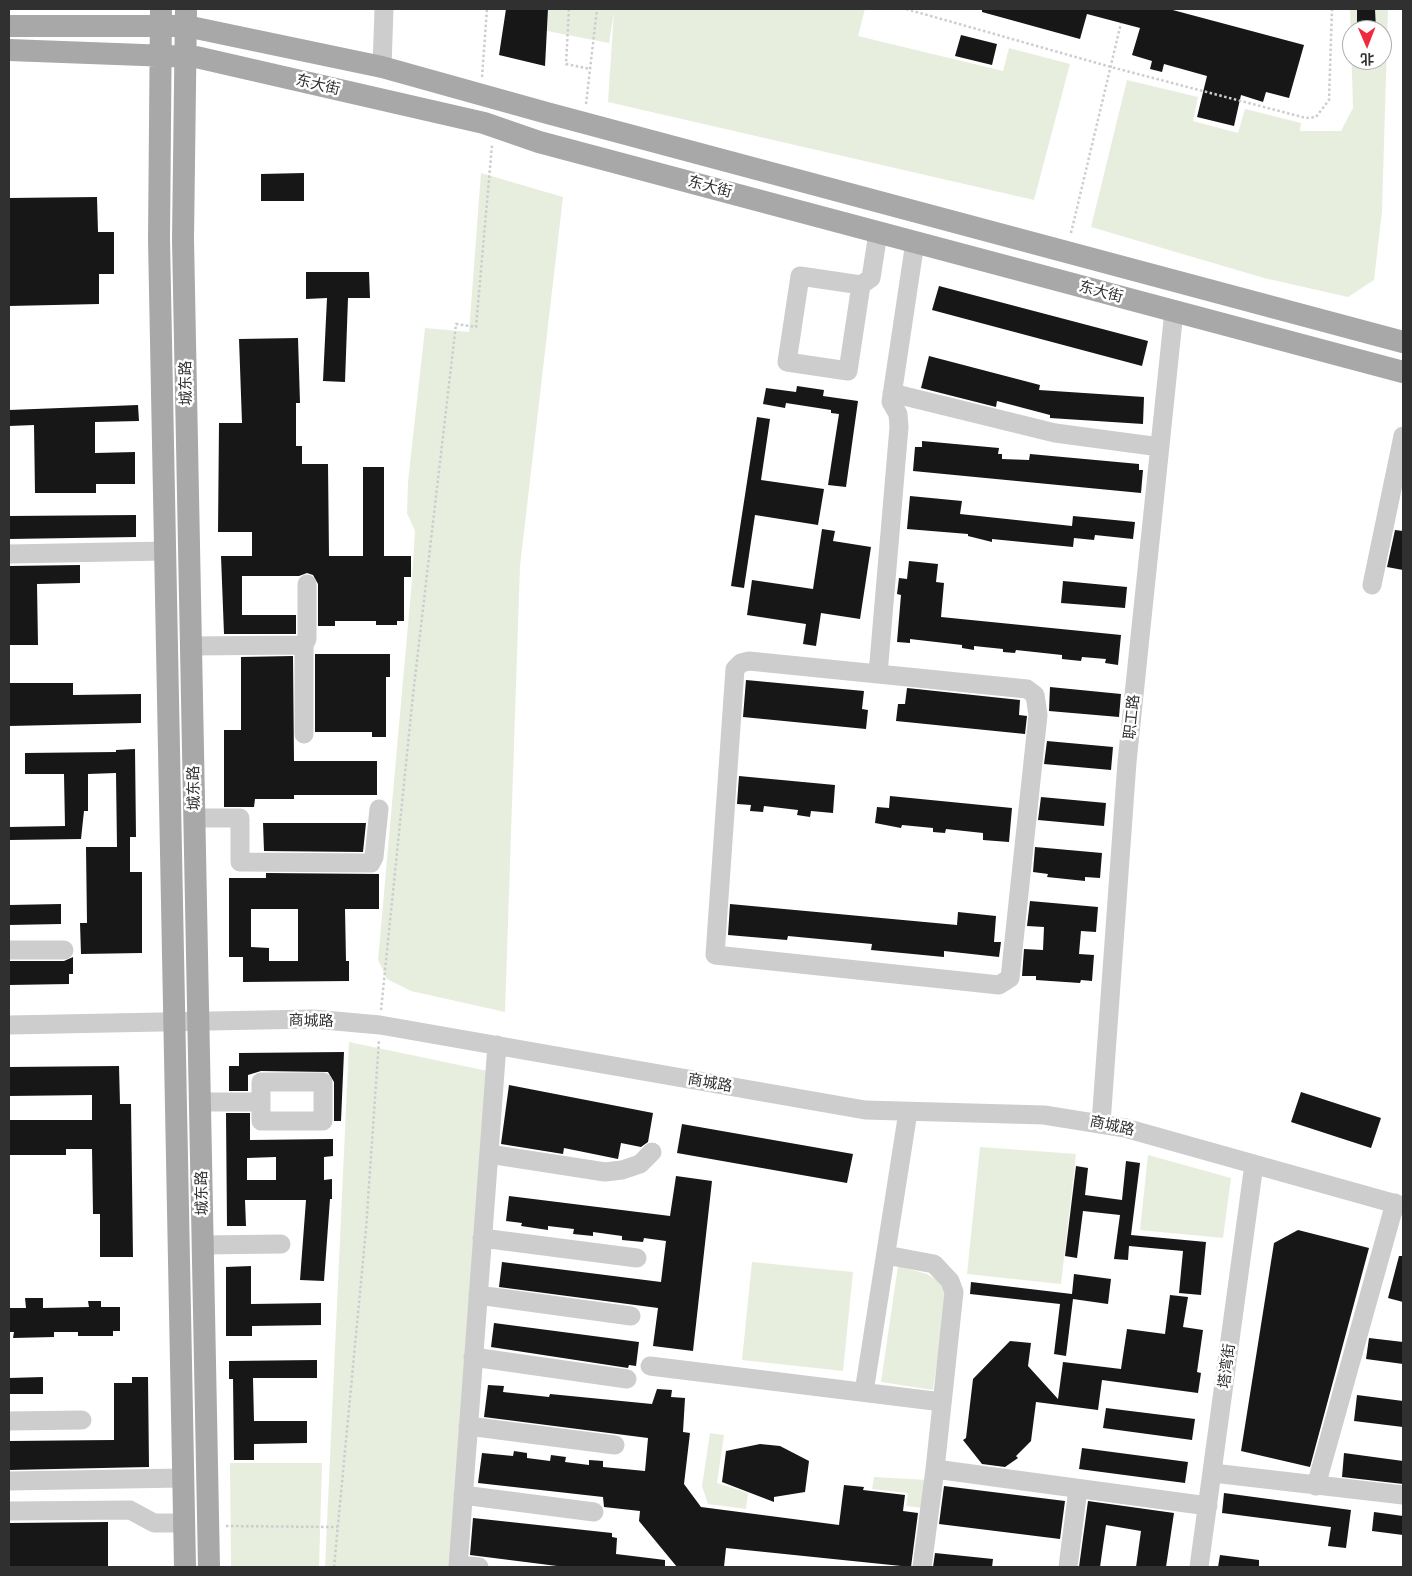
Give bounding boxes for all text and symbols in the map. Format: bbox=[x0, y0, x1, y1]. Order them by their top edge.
north arrow bbox=[1342, 20, 1392, 70]
text: 北 bbox=[1360, 51, 1374, 67]
street label: 东大街 bbox=[294, 71, 342, 99]
street label: 东大街 bbox=[686, 172, 734, 202]
street label: 东大街 bbox=[1077, 277, 1125, 307]
street label: 城东路 bbox=[177, 360, 195, 406]
street label: 职工路 bbox=[1121, 694, 1143, 740]
street label: 城东路 bbox=[185, 765, 203, 811]
street label: 商城路 bbox=[288, 1012, 334, 1030]
street label: 商城路 bbox=[686, 1070, 734, 1096]
street label: 商城路 bbox=[1088, 1113, 1136, 1139]
street label: 城东路 bbox=[193, 1170, 211, 1216]
street label: 塔湾街 bbox=[1215, 1343, 1239, 1389]

